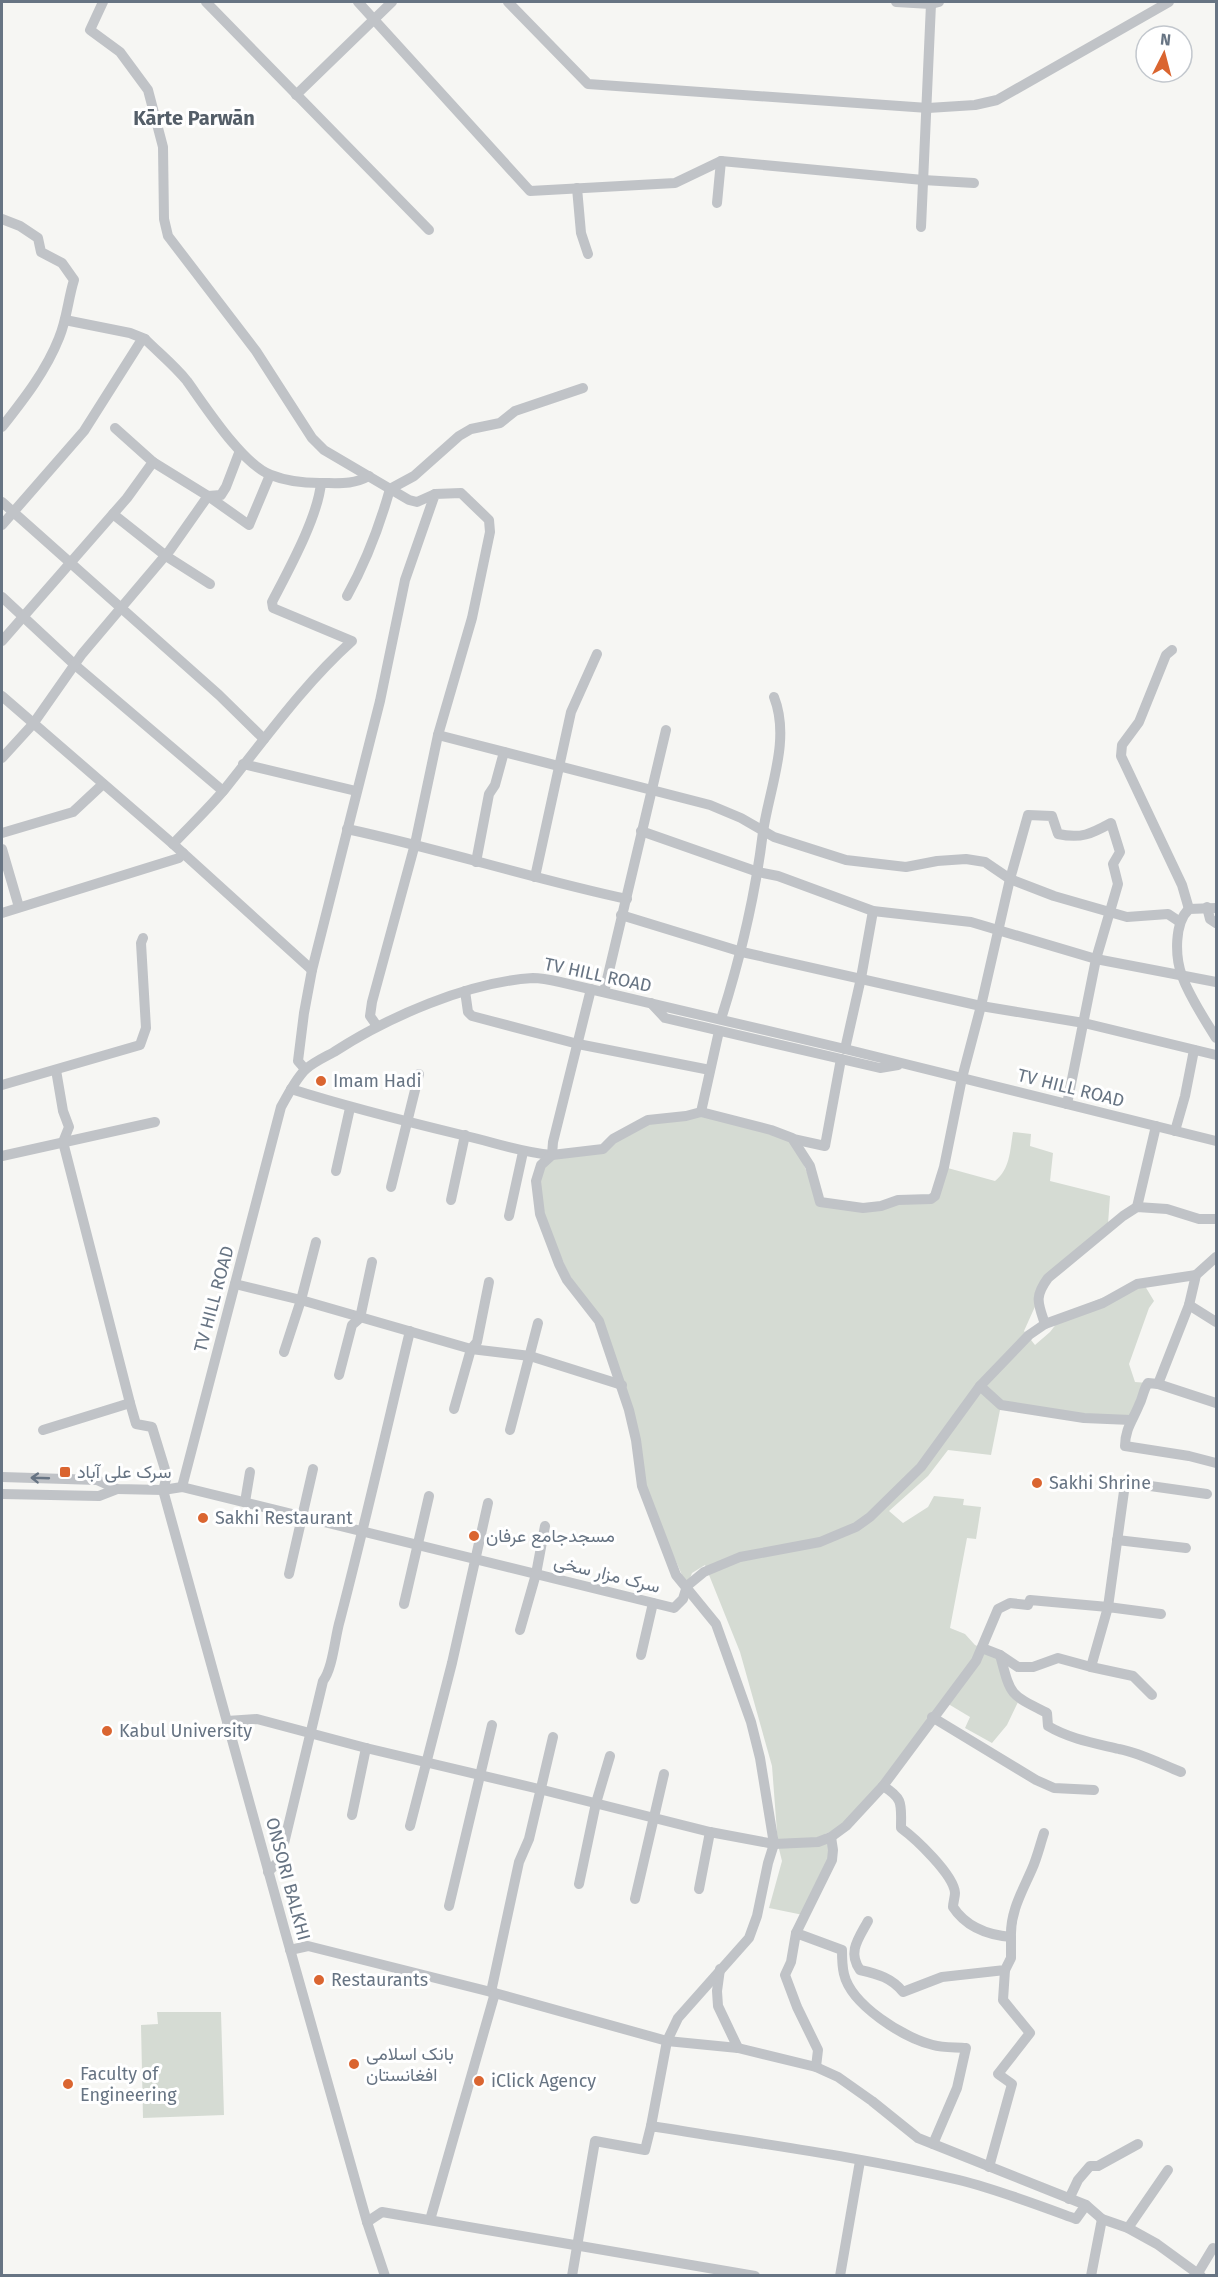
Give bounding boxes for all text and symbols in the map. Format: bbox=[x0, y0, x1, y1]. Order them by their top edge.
north arrow bbox=[1134, 24, 1194, 84]
text: N bbox=[1159, 30, 1172, 50]
district label: Kārte Parwān bbox=[133, 106, 255, 130]
street label: TV HILL ROAD bbox=[542, 953, 654, 997]
street label: TV HILL ROAD bbox=[1015, 1064, 1127, 1112]
place label: Imam Hadi bbox=[333, 1070, 422, 1092]
marker: Imam Hadi bbox=[314, 1074, 328, 1088]
street label: TV HILL ROAD bbox=[189, 1243, 239, 1355]
place label: سرک علی آباد bbox=[77, 1461, 171, 1483]
marker: سرک علی آباد bbox=[58, 1465, 72, 1479]
place label: Sakhi Shrine bbox=[1049, 1472, 1151, 1494]
one-way arrow bbox=[30, 1473, 50, 1484]
marker: Sakhi Shrine bbox=[1030, 1476, 1044, 1490]
place label: Sakhi Restaurant bbox=[215, 1507, 353, 1529]
marker: Sakhi Restaurant bbox=[196, 1511, 210, 1525]
place label: مسجدجامع عرفان bbox=[486, 1525, 615, 1548]
marker: مسجدجامع عرفان bbox=[467, 1529, 481, 1543]
street label: سرک مزار سخی bbox=[552, 1550, 662, 1598]
place label: Kabul University bbox=[119, 1720, 252, 1742]
marker: Kabul University bbox=[100, 1724, 114, 1738]
street label: ONSORI BALKHI bbox=[261, 1815, 315, 1943]
place label: Restaurants bbox=[331, 1969, 428, 1991]
marker: Restaurants bbox=[312, 1973, 326, 1987]
place label: بانک اسلامی افغانستان bbox=[366, 2043, 454, 2086]
marker: بانک اسلامی افغانستان bbox=[347, 2057, 361, 2071]
place label: Faculty of Engineering bbox=[80, 2063, 177, 2106]
place label: iClick Agency bbox=[491, 2070, 596, 2092]
marker: iClick Agency bbox=[472, 2074, 486, 2088]
marker: Faculty of Engineering bbox=[61, 2077, 75, 2091]

